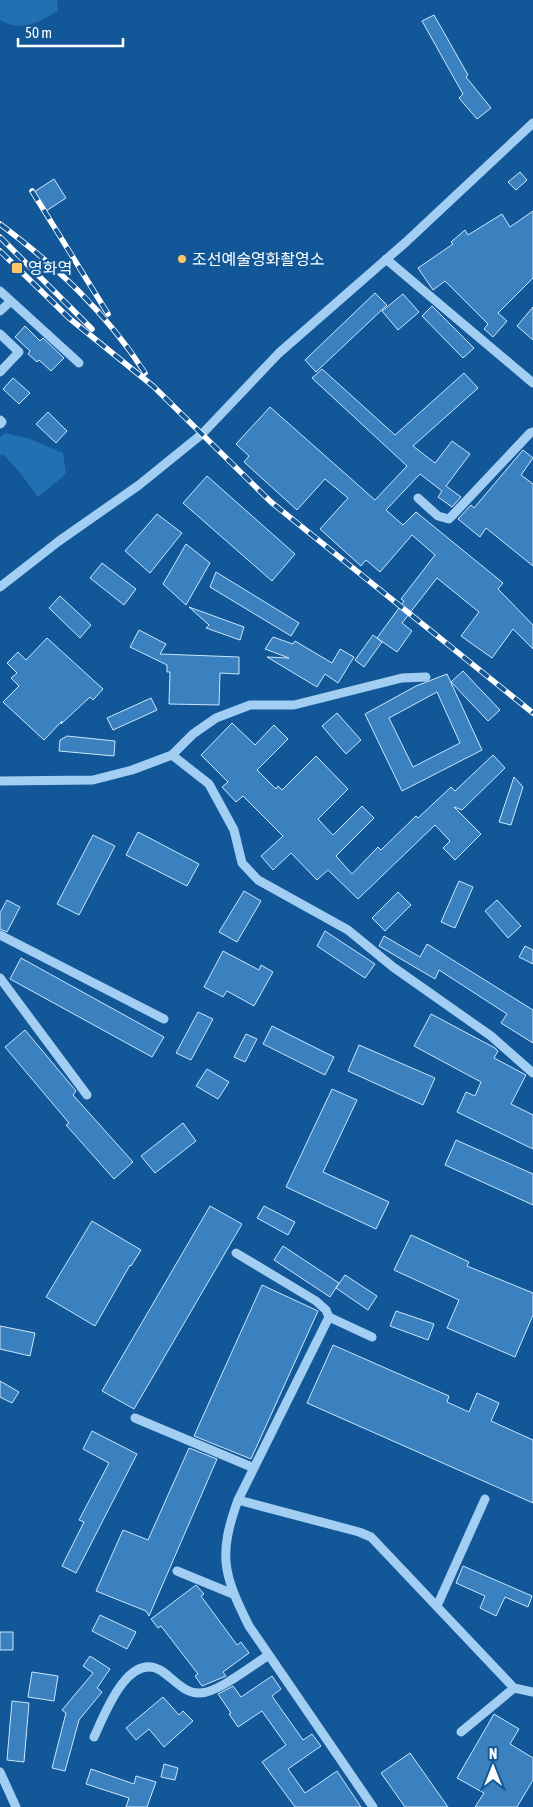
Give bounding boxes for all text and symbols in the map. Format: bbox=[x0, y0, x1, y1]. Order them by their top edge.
scale bar bbox=[18, 15, 122, 47]
text: 50 m bbox=[25, 24, 52, 41]
place label: 조선예술영화촬영소 bbox=[192, 250, 324, 268]
marker: 조선예술영화촬영소 bbox=[176, 253, 188, 265]
place label: 영화역 bbox=[28, 259, 72, 277]
marker: 영화역 bbox=[10, 261, 24, 275]
north arrow bbox=[468, 1742, 518, 1792]
text: N bbox=[489, 1746, 497, 1762]

